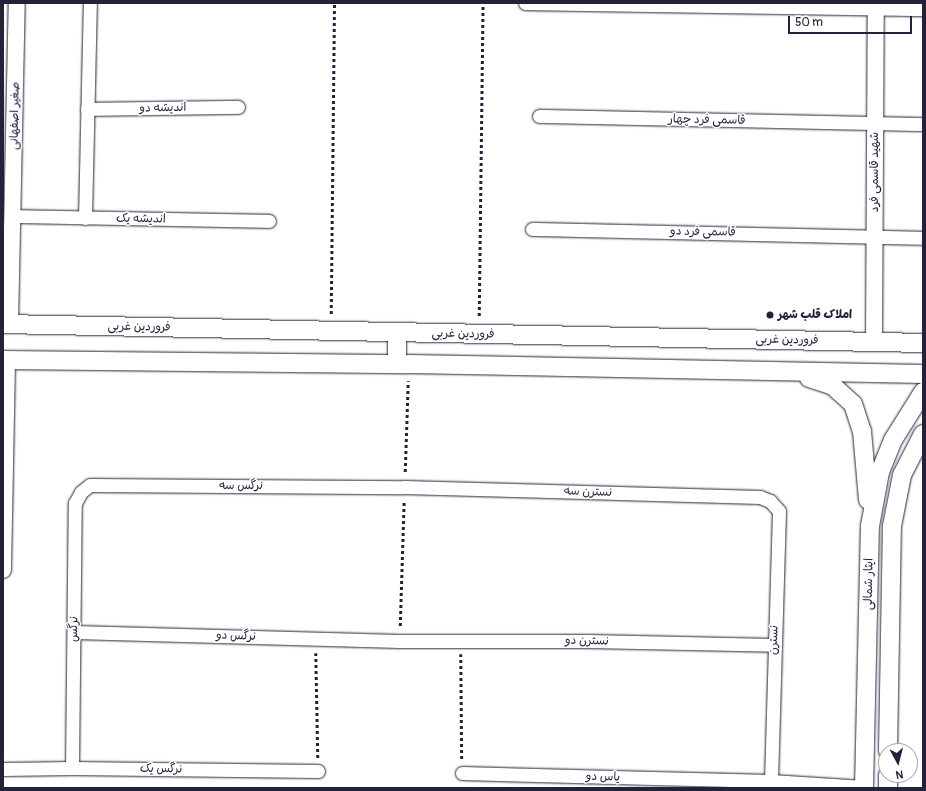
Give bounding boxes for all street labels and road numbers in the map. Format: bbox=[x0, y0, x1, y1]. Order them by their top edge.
street label: صغیر اصفهانی bbox=[7, 82, 23, 150]
street label: اندیشه دو bbox=[139, 100, 187, 116]
street label: قاسمی فرد چهار bbox=[668, 112, 746, 128]
street label: شهید قاسمی فرد bbox=[868, 132, 882, 212]
street label: اندیشه یک bbox=[116, 211, 166, 227]
street label: قاسمی فرد دو bbox=[670, 224, 736, 240]
street label: فروردین غربی bbox=[107, 319, 171, 335]
street label: فروردین غربی bbox=[431, 326, 495, 342]
street label: فروردین غربی bbox=[755, 332, 819, 348]
street label: نرگس سه bbox=[219, 479, 263, 493]
street label: نسترن سه bbox=[564, 484, 612, 500]
street label: ایثار شمالی bbox=[861, 558, 877, 610]
street label: نرگس bbox=[67, 616, 81, 642]
street label: نسترن bbox=[766, 625, 782, 655]
street label: نرگس دو bbox=[216, 628, 256, 644]
street label: نسترن دو bbox=[565, 633, 609, 649]
street label: نرگس یک bbox=[140, 761, 182, 777]
street label: یاس دو bbox=[586, 769, 620, 785]

